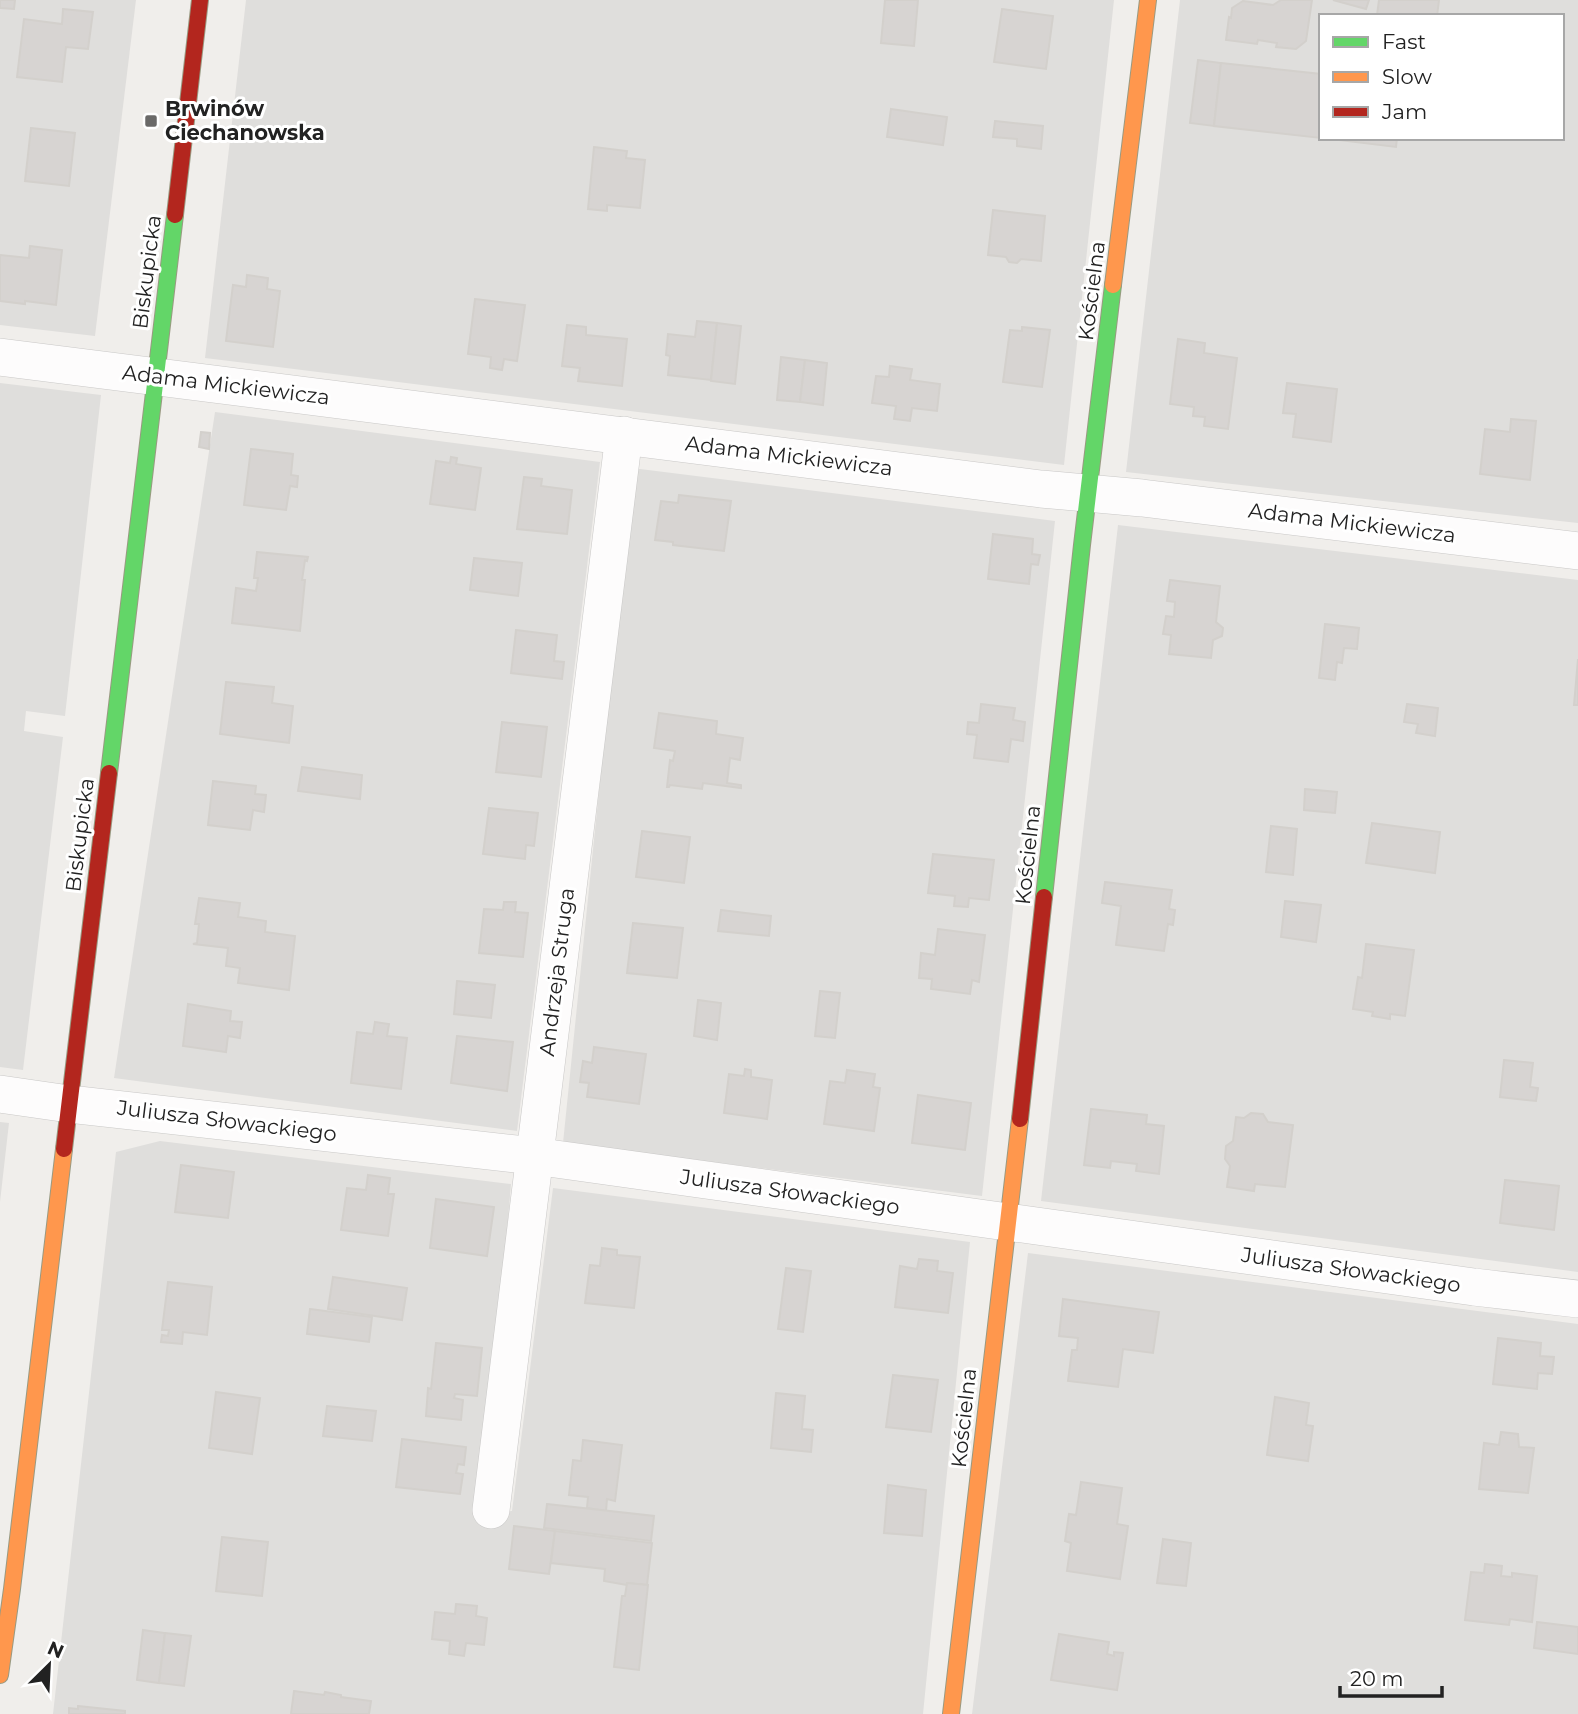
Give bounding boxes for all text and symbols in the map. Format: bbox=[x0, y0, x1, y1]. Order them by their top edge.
legend bbox=[1319, 14, 1564, 140]
text: Fast bbox=[1382, 29, 1426, 54]
text: Slow bbox=[1382, 64, 1432, 89]
place label: Brwinów Ciechanowska bbox=[165, 96, 325, 145]
text: Jam bbox=[1381, 99, 1427, 124]
marker: Brwinów Ciechanowska bbox=[143, 113, 159, 129]
street label: Biskupicka bbox=[127, 214, 166, 330]
street label: Kościelna bbox=[1073, 240, 1110, 342]
street label: Adama Mickiewicza bbox=[121, 359, 331, 410]
street label: Adama Mickiewicza bbox=[684, 430, 894, 481]
street label: Adama Mickiewicza bbox=[1247, 497, 1457, 548]
street label: Biskupicka bbox=[60, 777, 99, 893]
street label: Kościelna bbox=[1010, 804, 1045, 906]
street label: Andrzeja Struga bbox=[534, 886, 579, 1058]
street label: Juliusza Słowackiego bbox=[115, 1095, 338, 1146]
street label: Juliusza Słowackiego bbox=[678, 1164, 901, 1219]
street label: Juliusza Słowackiego bbox=[1239, 1242, 1462, 1297]
street label: Kościelna bbox=[946, 1367, 981, 1469]
north arrow bbox=[14, 1630, 84, 1700]
text: N bbox=[44, 1636, 67, 1664]
scale bar bbox=[1340, 1654, 1442, 1698]
text: 20 m bbox=[1350, 1666, 1404, 1691]

